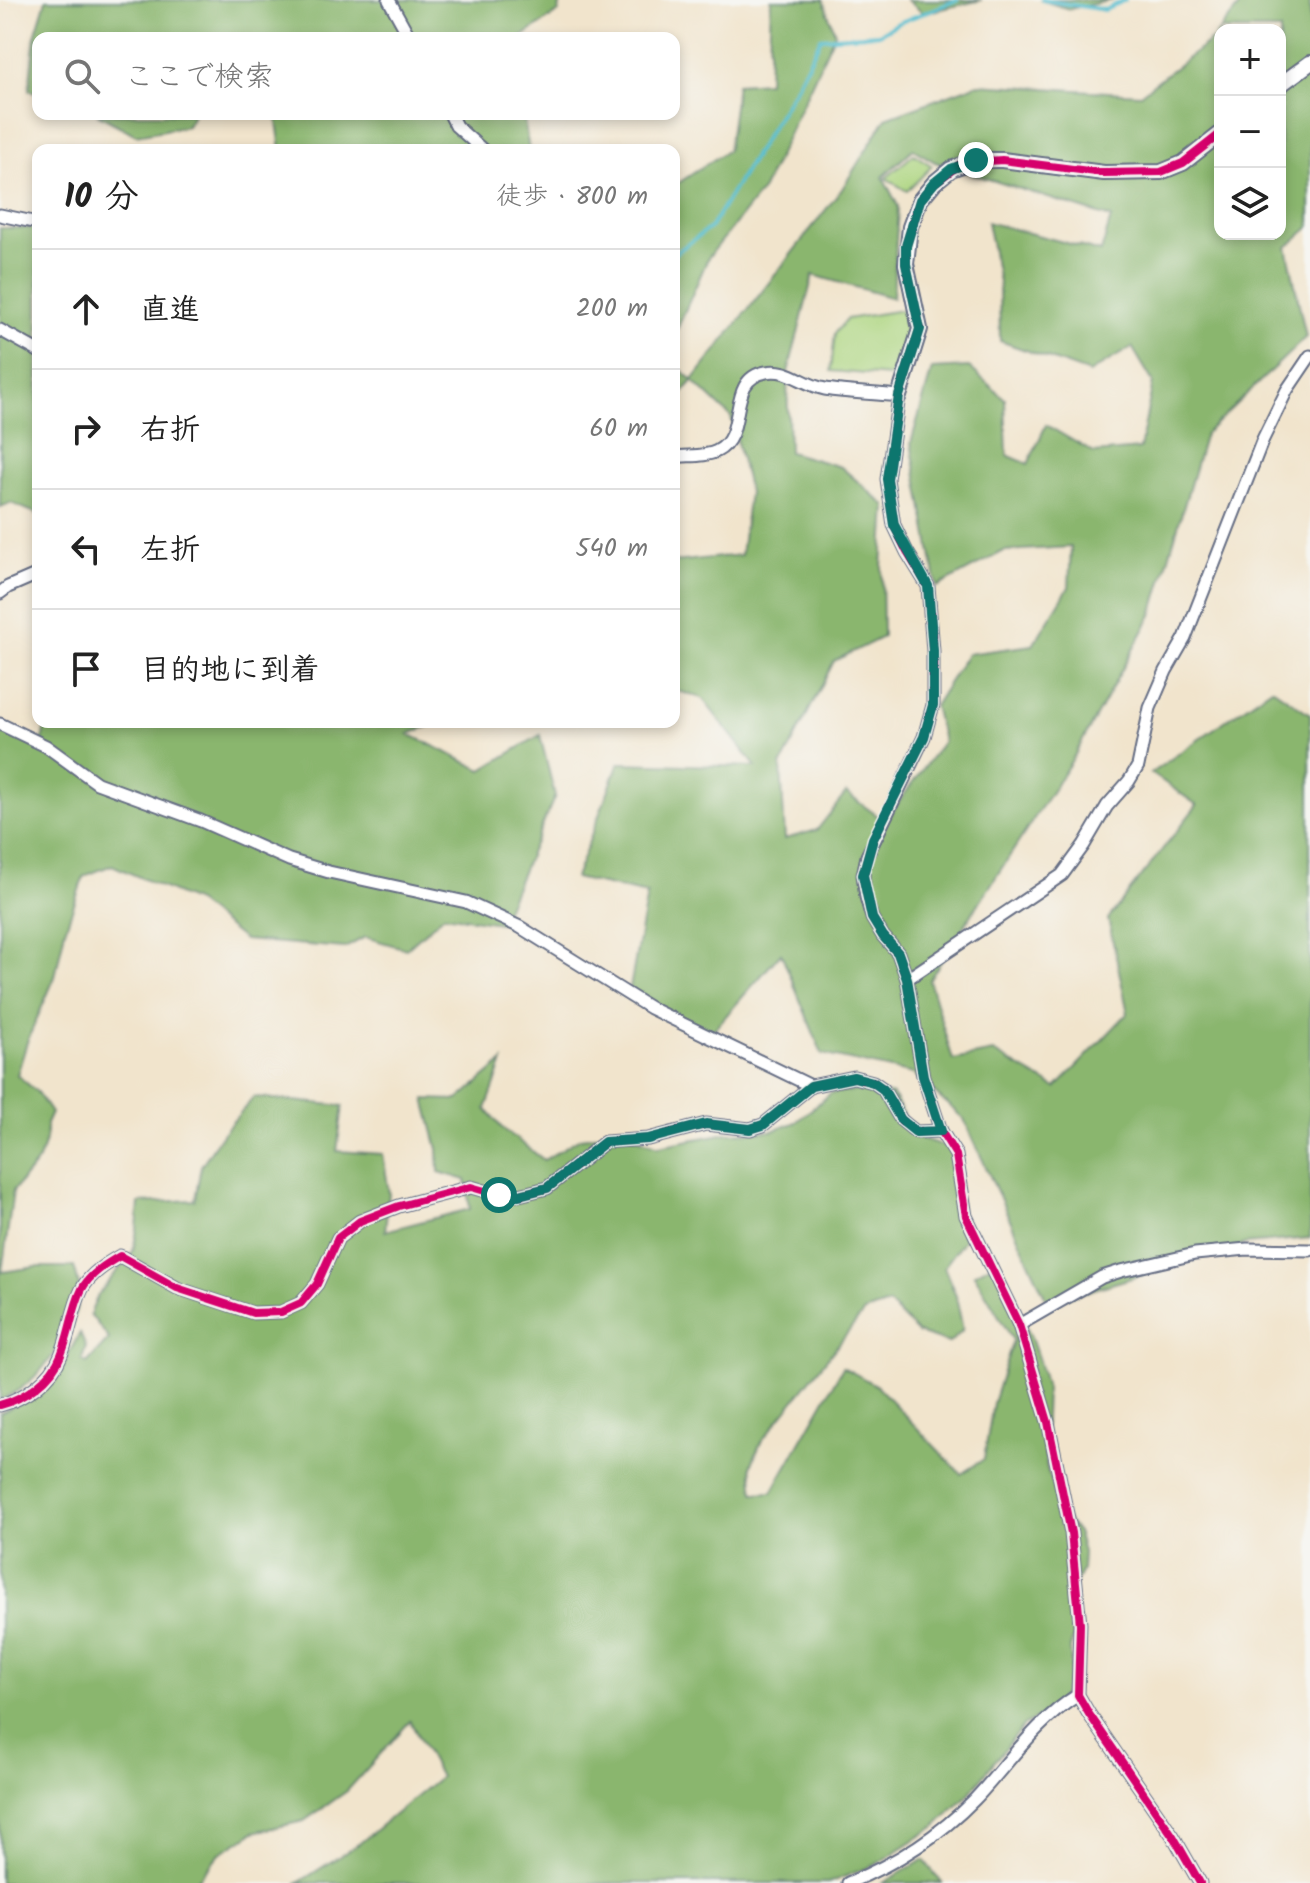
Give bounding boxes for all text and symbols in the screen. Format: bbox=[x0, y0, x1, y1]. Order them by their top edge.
map controls bbox=[1214, 24, 1286, 240]
button: + bbox=[1214, 24, 1286, 96]
search box bbox=[32, 32, 680, 120]
icon: search bbox=[60, 54, 104, 98]
text: ここで検索 bbox=[124, 54, 274, 102]
button: − bbox=[1214, 96, 1286, 168]
route end bbox=[958, 142, 994, 178]
button: layers bbox=[1214, 168, 1286, 240]
text: 10 分 bbox=[64, 171, 139, 225]
text: 徒歩 · 800 m bbox=[496, 176, 648, 218]
icon: ahead bbox=[64, 287, 108, 331]
text: 直進 bbox=[140, 287, 200, 335]
text: 200 m bbox=[576, 288, 648, 330]
icon: right bbox=[64, 407, 108, 451]
text: 右折 bbox=[140, 407, 200, 455]
text: 60 m bbox=[589, 408, 648, 450]
icon: left bbox=[64, 527, 108, 571]
text: 左折 bbox=[140, 527, 200, 575]
text: 540 m bbox=[576, 528, 648, 570]
icon: arrive bbox=[64, 647, 108, 691]
text: 目的地に到着 bbox=[140, 647, 320, 695]
route start bbox=[481, 1177, 517, 1213]

